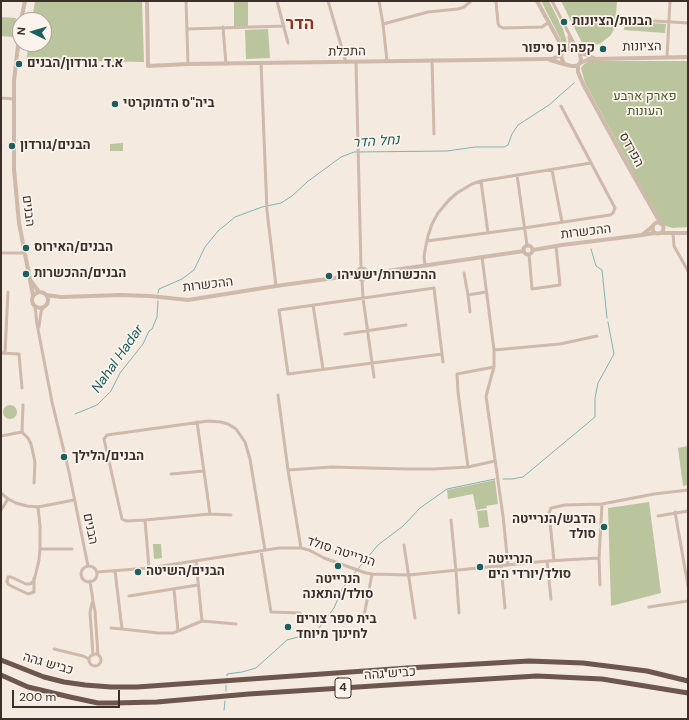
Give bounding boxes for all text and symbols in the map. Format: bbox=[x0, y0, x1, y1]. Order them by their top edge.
north arrow bbox=[12, 12, 52, 52]
place label: הבנות/הציונות bbox=[572, 14, 652, 30]
district label: הדר bbox=[286, 15, 314, 35]
marker: הבנות/הציונות bbox=[559, 17, 569, 27]
text: N bbox=[14, 26, 28, 36]
street label: הציונות bbox=[622, 39, 662, 55]
place label: קפה גן סיפור bbox=[522, 41, 595, 57]
street label: התכלת bbox=[328, 44, 366, 60]
marker: קפה גן סיפור bbox=[598, 44, 608, 54]
place label: א.ד. גורדון/הבנים bbox=[27, 56, 123, 72]
marker: א.ד. גורדון/הבנים bbox=[14, 59, 24, 69]
park label: פארק ארבע העונות bbox=[613, 89, 677, 120]
place label: ביה"ס הדמוקרטי bbox=[123, 96, 214, 112]
marker: ביה"ס הדמוקרטי bbox=[110, 99, 120, 109]
street label: הפרדס bbox=[615, 130, 647, 170]
water label: נחל הדר bbox=[352, 132, 400, 152]
place label: הבנים/גורדון bbox=[20, 138, 91, 154]
marker: הבנים/גורדון bbox=[7, 141, 17, 151]
street label: הבנים bbox=[18, 194, 38, 228]
street label: ההכשרות bbox=[560, 221, 612, 243]
place label: הבנים/האירוס bbox=[34, 240, 113, 256]
marker: הבנים/האירוס bbox=[21, 243, 31, 253]
place label: הבנים/ההכשרות bbox=[34, 266, 126, 282]
place label: ההכשרות/ישעיהו bbox=[337, 268, 436, 284]
marker: הבנים/ההכשרות bbox=[21, 269, 31, 279]
marker: ההכשרות/ישעיהו bbox=[324, 271, 334, 281]
street label: ההכשרות bbox=[182, 274, 234, 296]
water label: Nahal Hadar bbox=[88, 322, 148, 396]
place label: הבנים/הלילך bbox=[72, 449, 144, 465]
marker: הבנים/הלילך bbox=[59, 452, 69, 462]
street label: הבנים bbox=[79, 512, 101, 546]
place label: הדבש/הנרייטה סולד bbox=[512, 512, 596, 543]
marker: הדבש/הנרייטה סולד bbox=[599, 522, 609, 532]
street label: הנרייטה סולד bbox=[305, 534, 377, 570]
place label: הנרייטה סולד/יורדי הים bbox=[488, 552, 571, 583]
marker: הנרייטה סולד/התאנה bbox=[333, 561, 343, 571]
marker: הנרייטה סולד/יורדי הים bbox=[475, 562, 485, 572]
place label: הבנים/השיטה bbox=[146, 564, 225, 580]
marker: הבנים/השיטה bbox=[133, 567, 143, 577]
place label: הנרייטה סולד/התאנה bbox=[303, 572, 373, 603]
place label: בית ספר צורים לחינוך מיוחד bbox=[296, 612, 377, 643]
marker: בית ספר צורים לחינוך מיוחד bbox=[283, 622, 293, 632]
street label: כביש גהה bbox=[21, 649, 75, 679]
street label: כביש גהה bbox=[364, 664, 416, 684]
road number: 4 bbox=[335, 678, 351, 698]
scale bar bbox=[14, 682, 122, 708]
text: 200 m bbox=[19, 689, 56, 705]

